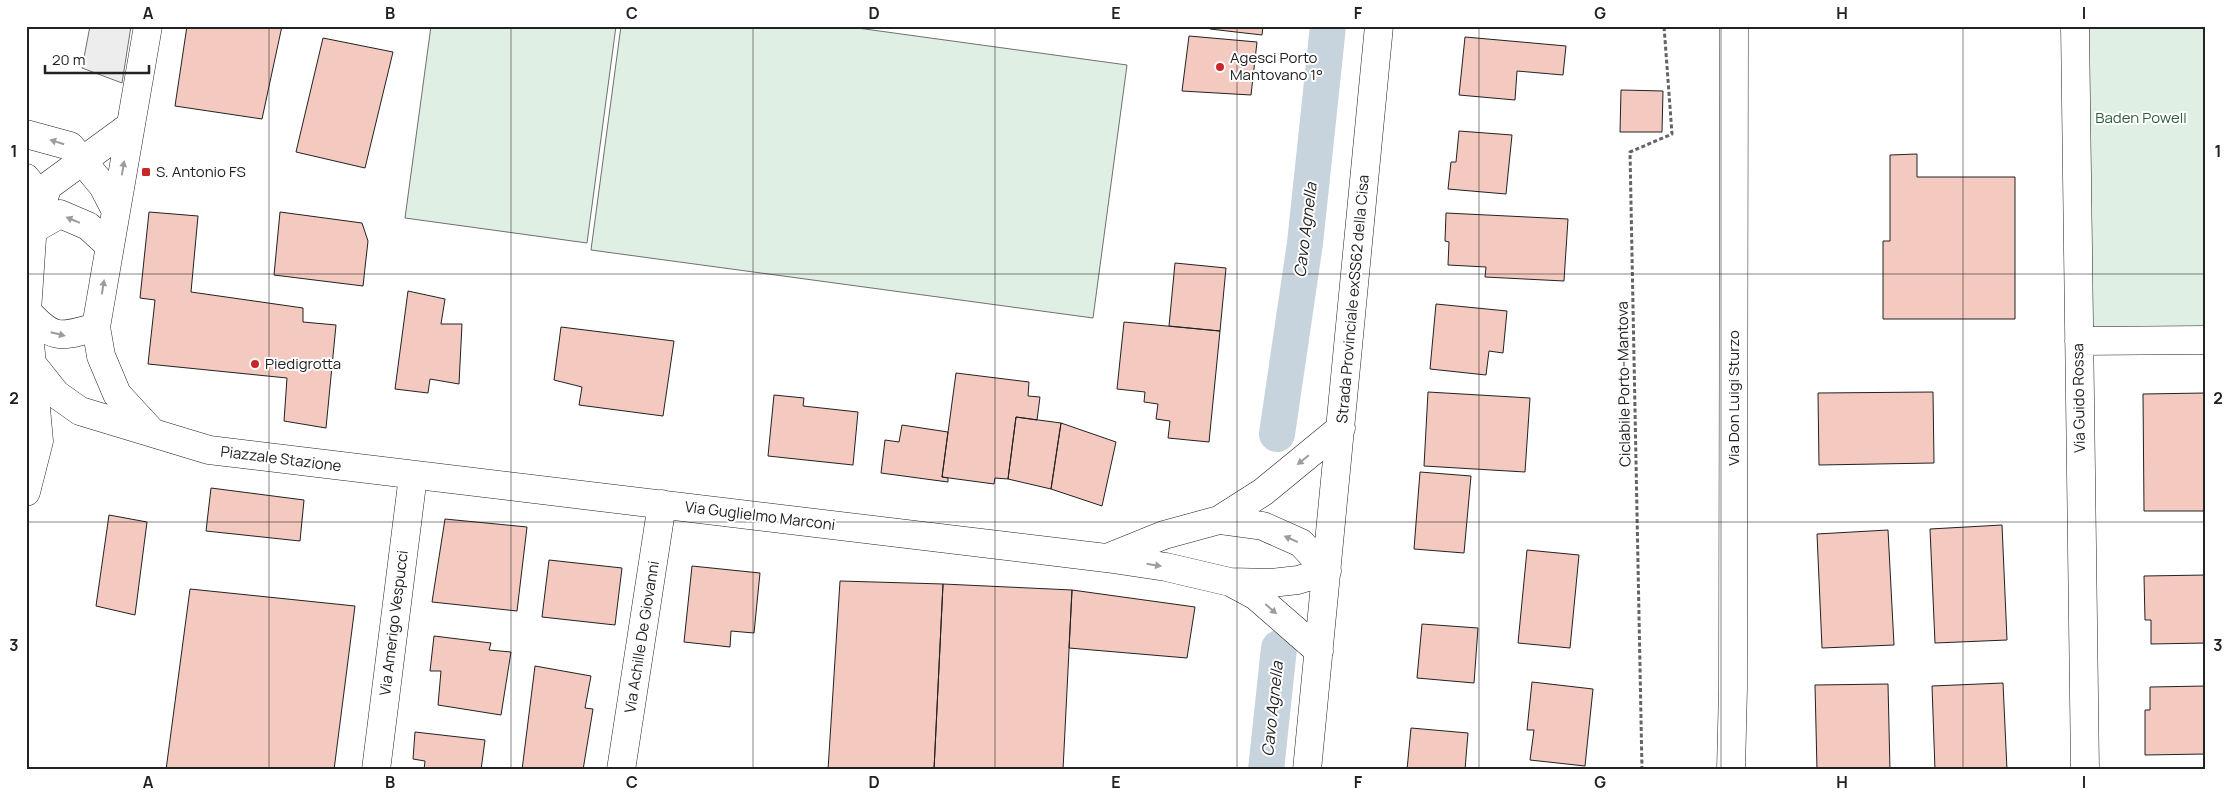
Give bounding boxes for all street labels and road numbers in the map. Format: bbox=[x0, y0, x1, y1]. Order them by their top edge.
street label: Strada Provinciale exSS62 della Cisa bbox=[1331, 174, 1374, 424]
street label: Ciclabile Porto-Mantova bbox=[1612, 301, 1635, 467]
street label: Via Don Luigi Sturzo bbox=[1723, 330, 1744, 466]
street label: Via Guido Rossa bbox=[2067, 343, 2090, 453]
street label: Piazzale Stazione bbox=[219, 441, 343, 476]
street label: Via Guglielmo Marconi bbox=[684, 496, 836, 535]
street label: Via Amerigo Vespucci bbox=[374, 549, 413, 697]
street label: Via Achille De Giovanni bbox=[619, 559, 664, 715]

